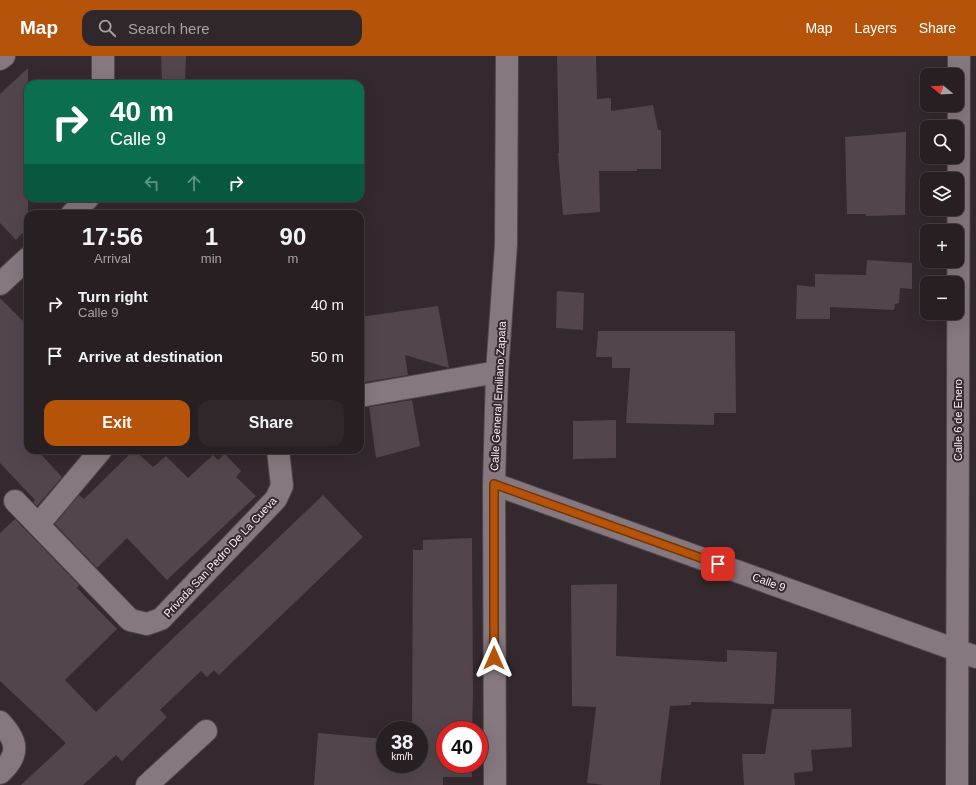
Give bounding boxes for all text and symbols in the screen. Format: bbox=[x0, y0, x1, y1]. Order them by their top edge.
search box bbox=[82, 10, 362, 46]
text: Map bbox=[20, 17, 58, 38]
icon: search bbox=[96, 17, 118, 39]
text: Search here bbox=[128, 20, 210, 37]
text: Map bbox=[805, 20, 833, 36]
text: Layers bbox=[855, 20, 897, 36]
text: Share bbox=[919, 20, 956, 36]
north arrow bbox=[920, 68, 964, 112]
map controls bbox=[920, 68, 964, 320]
icon: right bbox=[44, 96, 96, 148]
text: 40 m bbox=[110, 96, 174, 127]
button: search bbox=[920, 120, 964, 164]
text: Calle 9 bbox=[110, 129, 166, 149]
icon: left bbox=[141, 172, 163, 194]
icon: ahead bbox=[183, 172, 205, 194]
icon: right bbox=[225, 172, 247, 194]
button: layers bbox=[920, 172, 964, 216]
text: 17:56 bbox=[82, 223, 143, 250]
text: 1 bbox=[205, 223, 218, 250]
text: 90 bbox=[280, 223, 306, 250]
button: + bbox=[920, 224, 964, 268]
text: Arrival bbox=[94, 251, 131, 266]
text: min bbox=[201, 251, 222, 266]
text: m bbox=[287, 251, 298, 266]
button: − bbox=[920, 276, 964, 320]
text: Turn right bbox=[78, 288, 148, 305]
icon: right bbox=[44, 293, 66, 315]
text: 40 m bbox=[311, 296, 344, 313]
text: Calle 9 bbox=[78, 305, 118, 320]
street label: Calle General Emiliano Zapata bbox=[488, 320, 508, 471]
icon: arrive bbox=[44, 345, 66, 367]
text: Arrive at destination bbox=[78, 348, 223, 365]
text: 50 m bbox=[311, 348, 344, 365]
street label: Calle 6 de Enero bbox=[952, 379, 964, 461]
button: Exit bbox=[44, 400, 190, 446]
button: Share bbox=[198, 400, 344, 446]
street label: Privada San Pedro De La Cueva bbox=[161, 494, 279, 619]
pin bbox=[701, 547, 735, 581]
icon: arrive bbox=[707, 553, 729, 575]
street label: Calle 9 bbox=[751, 571, 787, 593]
position arrow bbox=[473, 637, 515, 679]
speed limit sign: 40 bbox=[436, 721, 488, 773]
text: 38 bbox=[391, 731, 413, 753]
text: km/h bbox=[391, 751, 413, 762]

